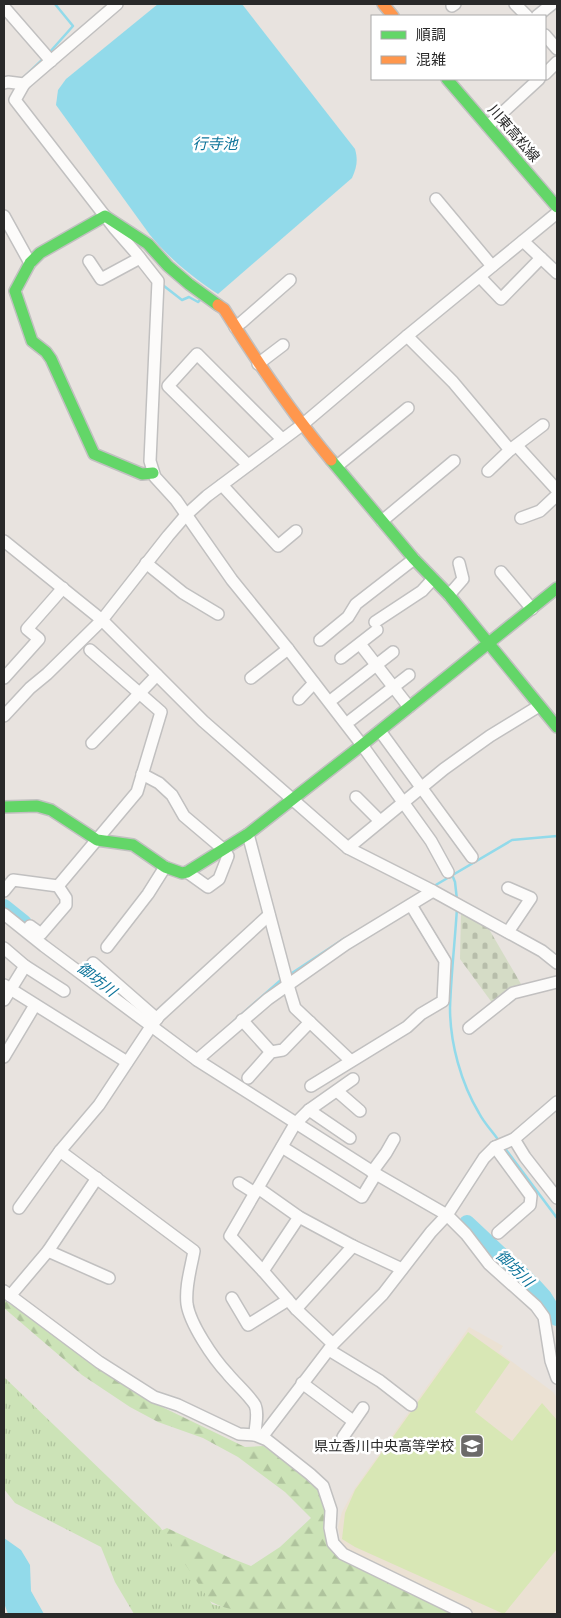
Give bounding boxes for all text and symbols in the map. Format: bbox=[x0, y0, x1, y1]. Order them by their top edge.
legend bbox=[371, 15, 546, 80]
text: 順調 bbox=[416, 26, 446, 43]
text: 混雑 bbox=[416, 51, 446, 68]
street label: 川東高松線 bbox=[485, 101, 543, 165]
water label: 行寺池 bbox=[192, 135, 239, 152]
water label: 御坊川 bbox=[74, 958, 122, 1001]
water label: 御坊川 bbox=[493, 1246, 539, 1291]
school or university icon: 県立香川中央高等学校 bbox=[459, 1433, 485, 1459]
place label: 県立香川中央高等学校 bbox=[314, 1438, 454, 1454]

